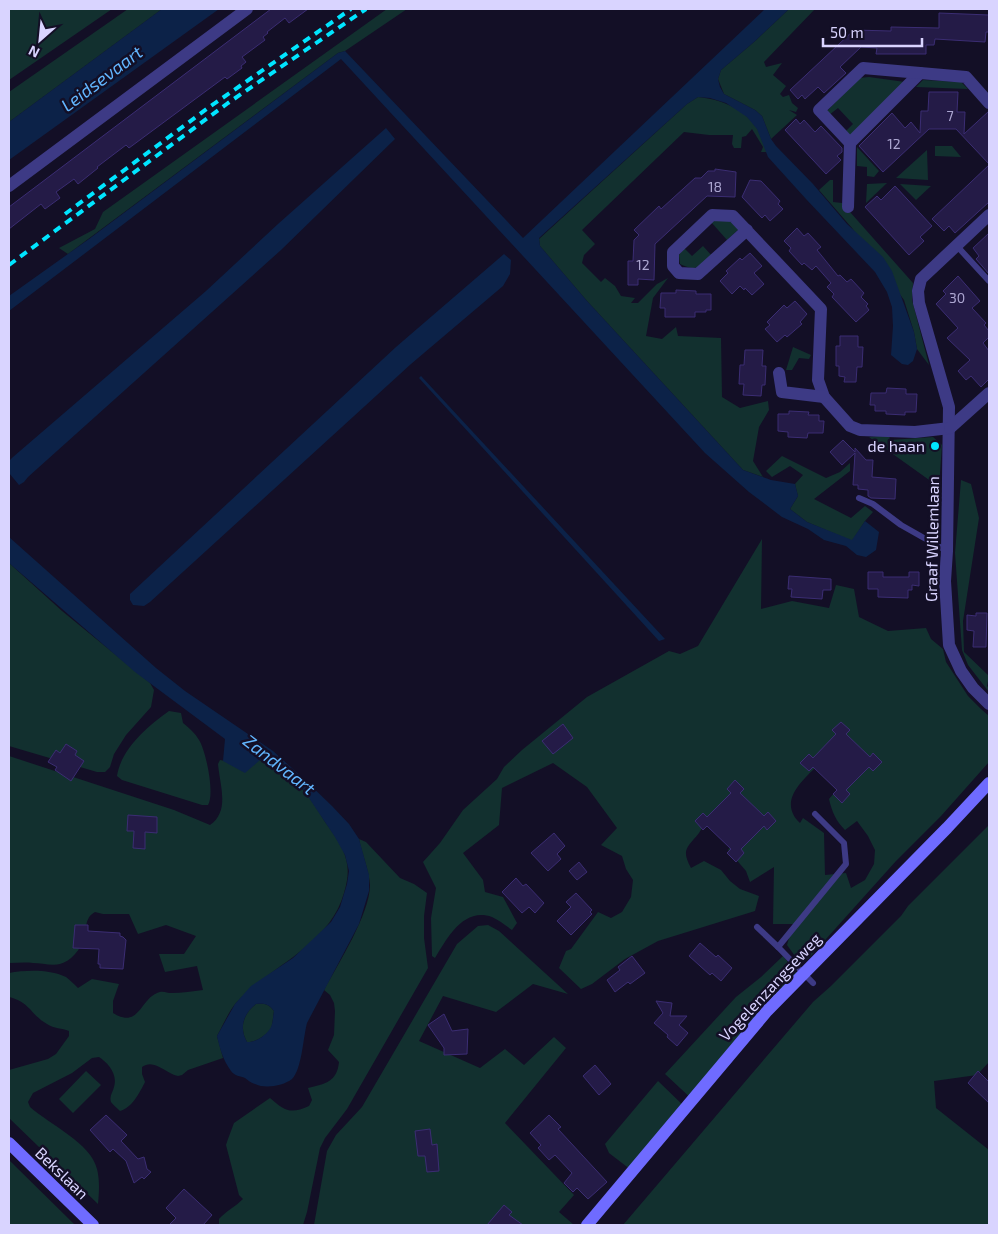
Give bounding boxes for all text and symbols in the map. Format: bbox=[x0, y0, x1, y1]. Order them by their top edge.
north arrow bbox=[15, 15, 65, 65]
scale bar bbox=[823, 15, 922, 47]
text: 50 m bbox=[830, 23, 864, 41]
water label: Leidsevaart bbox=[56, 40, 147, 116]
text: N bbox=[26, 42, 42, 62]
house number: 7 bbox=[946, 107, 954, 124]
house number: 12 bbox=[887, 135, 901, 152]
house number: 18 bbox=[708, 178, 722, 195]
house number: 12 bbox=[636, 256, 650, 273]
house number: 30 bbox=[949, 289, 965, 306]
place label: de haan bbox=[868, 436, 925, 455]
marker: de haan bbox=[929, 440, 941, 452]
street label: Graaf Willemlaan bbox=[921, 476, 942, 602]
water label: Zandvaart bbox=[239, 729, 320, 799]
street label: Vogelenzangseweg bbox=[715, 929, 825, 1045]
street label: Bekslaan bbox=[32, 1143, 93, 1203]

